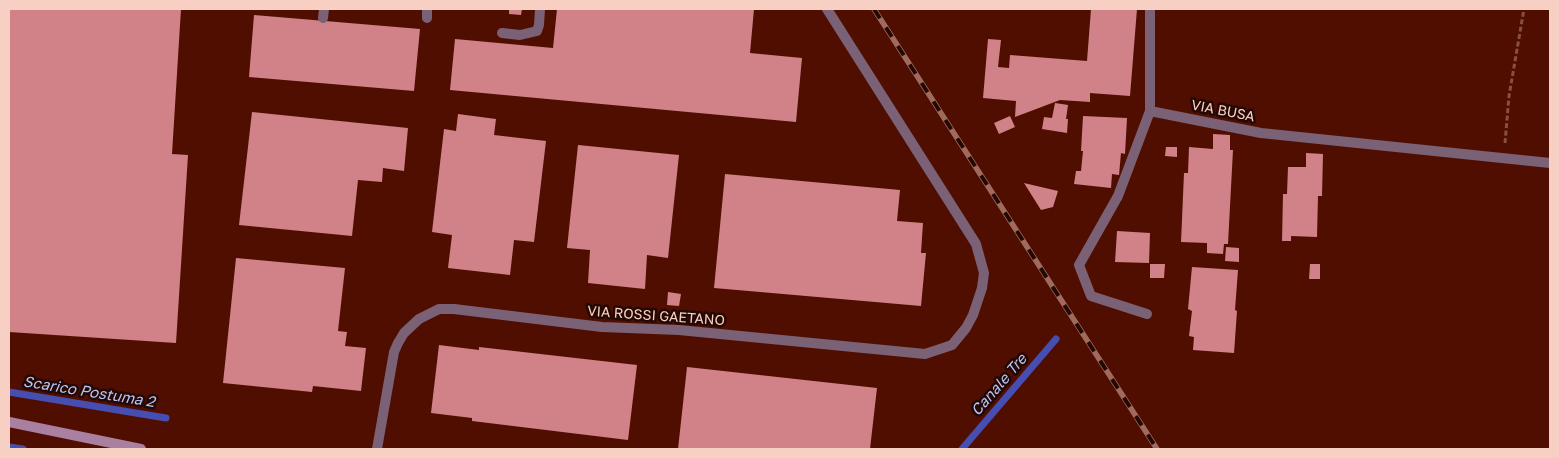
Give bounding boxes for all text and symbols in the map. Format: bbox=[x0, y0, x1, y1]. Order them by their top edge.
street label: VIA BUSA bbox=[1190, 97, 1256, 125]
street label: VIA ROSSI GAETANO bbox=[587, 303, 725, 329]
water label: Canale Tre bbox=[967, 350, 1031, 420]
water label: Scarico Postuma 2 bbox=[22, 373, 156, 411]

